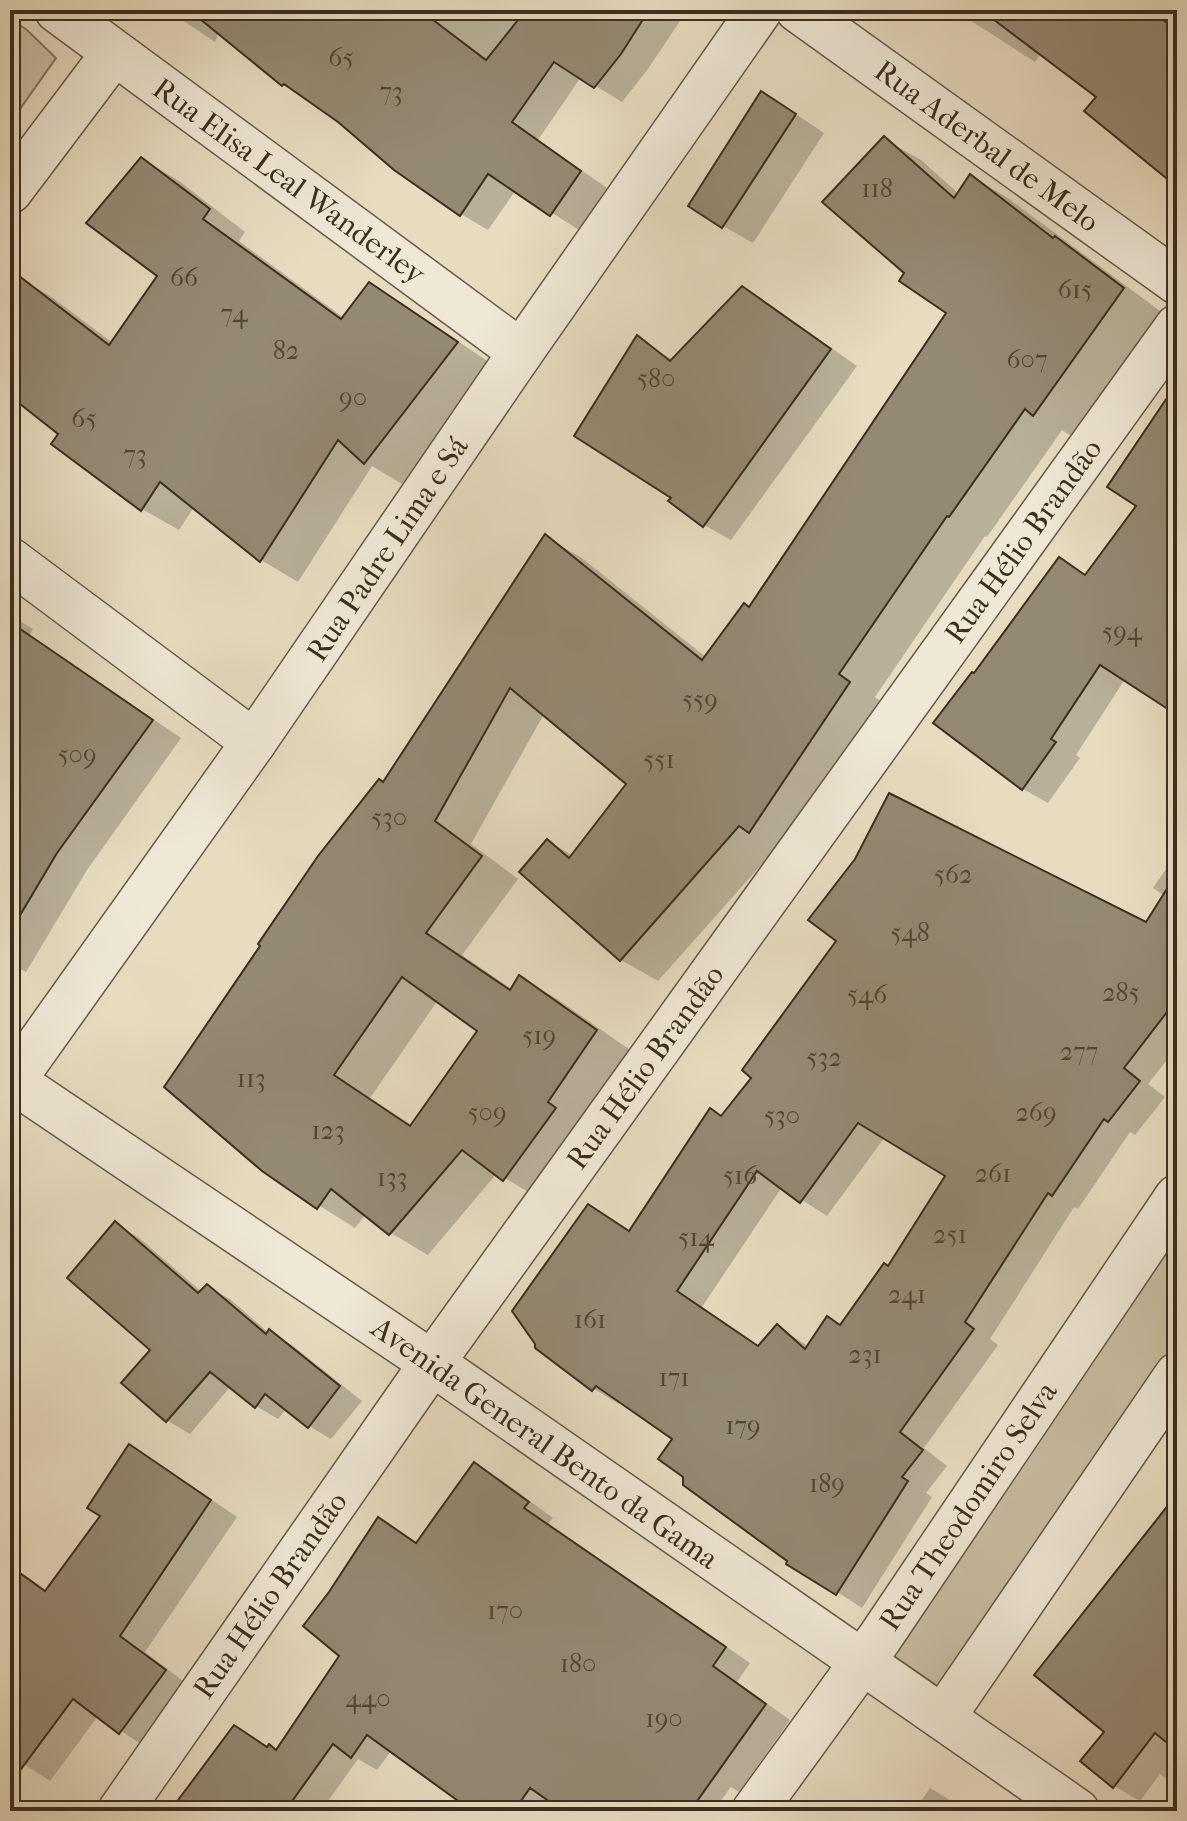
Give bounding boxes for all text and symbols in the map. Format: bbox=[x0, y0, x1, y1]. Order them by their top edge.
house number: 65 bbox=[328, 42, 354, 73]
street label: Rua Aderbal de Melo bbox=[868, 53, 1106, 240]
street label: Rua Elisa Leal Wanderley bbox=[146, 71, 432, 293]
house number: 73 bbox=[379, 76, 403, 107]
house number: 118 bbox=[861, 173, 893, 204]
house number: 66 bbox=[170, 262, 199, 293]
house number: 615 bbox=[1058, 274, 1092, 305]
house number: 74 bbox=[220, 298, 248, 329]
house number: 82 bbox=[273, 335, 299, 366]
house number: 607 bbox=[1007, 344, 1047, 375]
house number: 580 bbox=[637, 363, 675, 394]
house number: 90 bbox=[339, 382, 367, 413]
house number: 65 bbox=[71, 403, 97, 434]
street label: Rua Padre Lima e Sá bbox=[299, 429, 476, 668]
street label: Rua Hélio Brandão bbox=[938, 432, 1109, 650]
house number: 73 bbox=[123, 439, 147, 470]
house number: 594 bbox=[1102, 616, 1143, 647]
house number: 559 bbox=[682, 684, 718, 715]
house number: 509 bbox=[57, 739, 97, 770]
house number: 551 bbox=[643, 744, 675, 775]
house number: 530 bbox=[371, 802, 407, 833]
house number: 562 bbox=[934, 859, 972, 890]
house number: 548 bbox=[890, 917, 930, 948]
street label: Rua Hélio Brandão bbox=[560, 958, 731, 1176]
house number: 285 bbox=[1102, 977, 1140, 1008]
house number: 546 bbox=[847, 979, 888, 1010]
house number: 519 bbox=[522, 1020, 556, 1051]
house number: 277 bbox=[1060, 1036, 1098, 1067]
house number: 532 bbox=[806, 1042, 842, 1073]
house number: 113 bbox=[236, 1063, 266, 1094]
house number: 509 bbox=[467, 1097, 507, 1128]
house number: 269 bbox=[1015, 1097, 1057, 1128]
house number: 530 bbox=[764, 1100, 800, 1131]
house number: 123 bbox=[311, 1115, 345, 1146]
house number: 261 bbox=[975, 1158, 1011, 1189]
house number: 516 bbox=[723, 1160, 758, 1191]
house number: 133 bbox=[377, 1162, 407, 1193]
house number: 251 bbox=[933, 1219, 967, 1250]
house number: 514 bbox=[678, 1222, 715, 1253]
house number: 241 bbox=[888, 1279, 926, 1310]
house number: 161 bbox=[574, 1304, 606, 1335]
street label: Avenida General Bento da Gama bbox=[364, 1310, 726, 1577]
house number: 231 bbox=[848, 1339, 882, 1370]
house number: 171 bbox=[658, 1362, 690, 1393]
street label: Rua Theodomiro Selva bbox=[872, 1374, 1065, 1637]
house number: 179 bbox=[725, 1410, 761, 1441]
house number: 189 bbox=[809, 1468, 845, 1499]
street label: Rua Hélio Brandão bbox=[186, 1485, 355, 1705]
house number: 170 bbox=[487, 1595, 523, 1626]
house number: 180 bbox=[560, 1648, 596, 1679]
house number: 440 bbox=[345, 1683, 391, 1714]
house number: 190 bbox=[645, 1703, 683, 1734]

